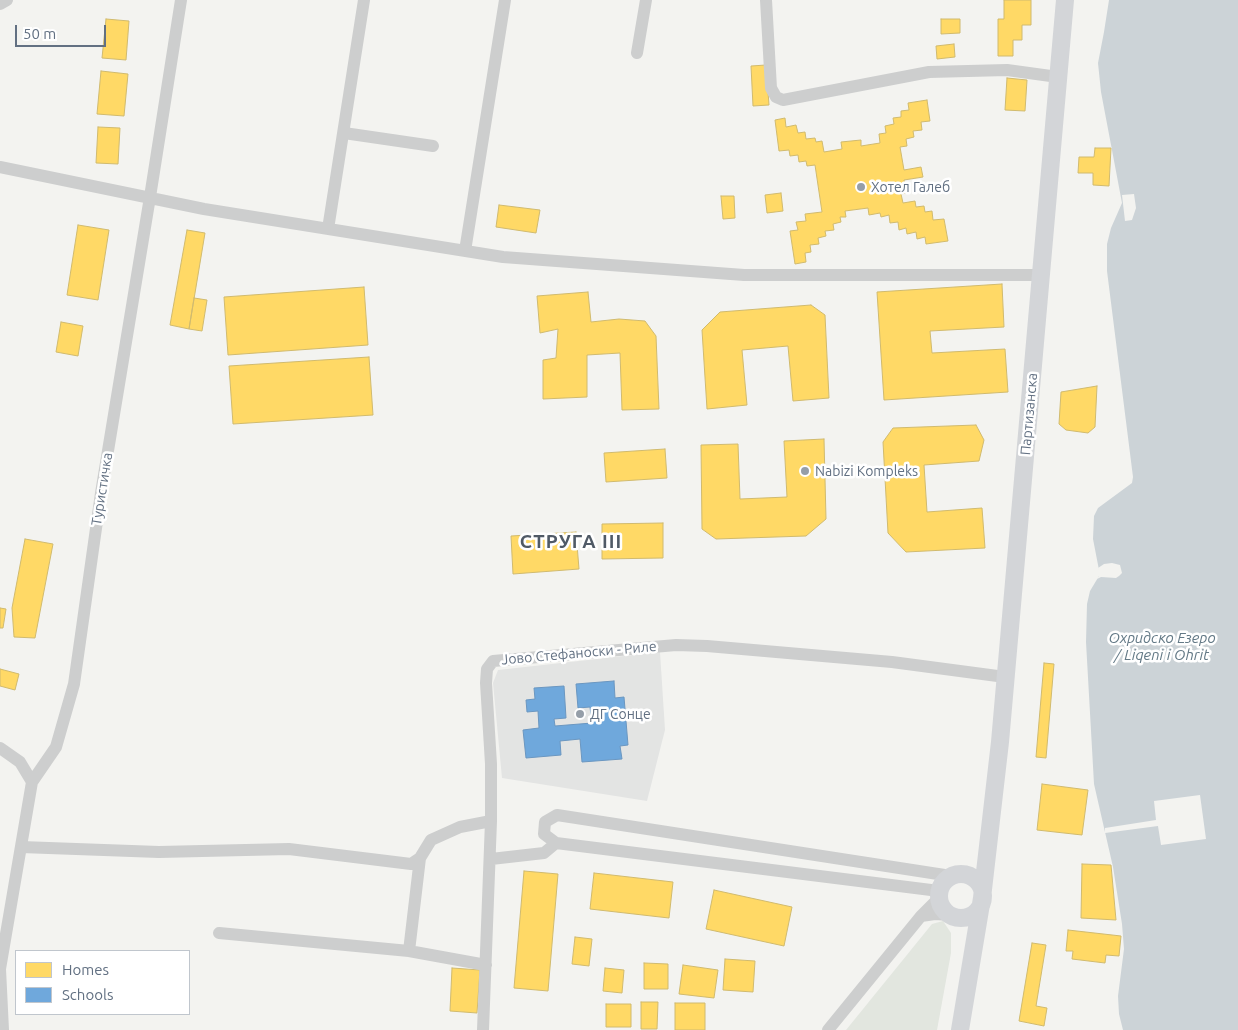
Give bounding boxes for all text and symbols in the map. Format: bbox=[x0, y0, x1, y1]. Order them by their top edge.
scale bar bbox=[18, 15, 109, 47]
text: 50 m bbox=[23, 25, 56, 42]
place label: Хотел Галеб bbox=[871, 179, 950, 195]
marker: Хотел Галеб bbox=[855, 181, 867, 193]
street label: Партизанска bbox=[1017, 372, 1041, 456]
street label: Туристичка bbox=[88, 451, 116, 527]
place label: Nabizi Kompleks bbox=[815, 463, 918, 479]
marker: Nabizi Kompleks bbox=[799, 465, 811, 477]
district label: СТРУГА III bbox=[519, 531, 623, 553]
water label: Охридско Езеро / Liqeni i Ohrit bbox=[1109, 629, 1215, 664]
street label: Јово Стефаноски - Риле bbox=[501, 638, 657, 668]
place label: ДГ Сонце bbox=[590, 706, 651, 722]
marker: ДГ Сонце bbox=[574, 708, 586, 720]
legend bbox=[15, 950, 190, 1015]
text: Homes bbox=[62, 961, 109, 978]
text: Schools bbox=[62, 986, 113, 1003]

